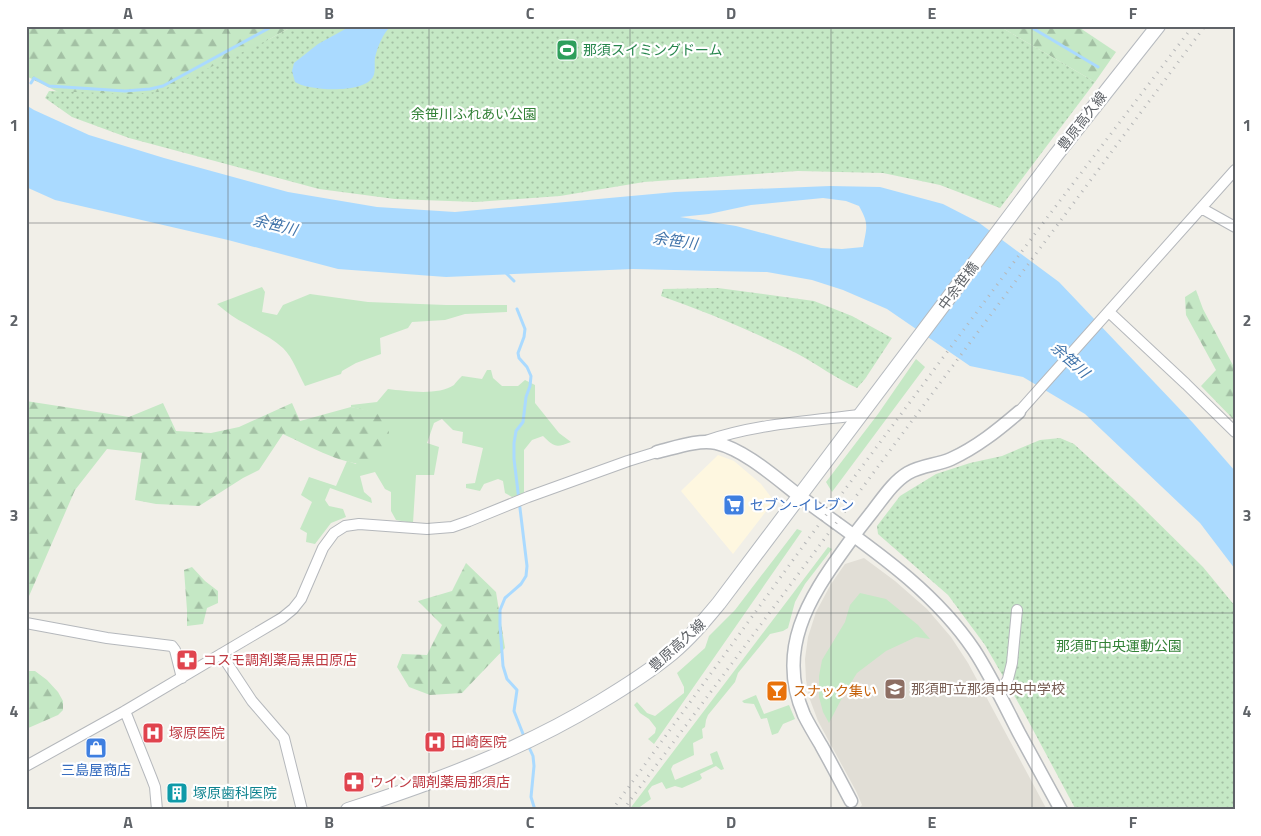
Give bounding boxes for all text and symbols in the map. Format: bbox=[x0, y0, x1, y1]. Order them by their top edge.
text: A bbox=[123, 1, 133, 25]
text: B bbox=[324, 1, 334, 25]
text: C bbox=[526, 1, 535, 25]
text: D bbox=[726, 1, 736, 25]
text: E bbox=[928, 1, 937, 25]
text: F bbox=[1129, 1, 1138, 25]
sports icon: 那須スイミングドーム bbox=[555, 38, 579, 62]
place label: 那須スイミングドーム bbox=[583, 39, 723, 60]
street label: 豊原高久線 bbox=[1052, 87, 1111, 155]
park label: 余笹川ふれあい公園 bbox=[411, 103, 537, 124]
text: 1 bbox=[10, 113, 18, 137]
text: 1 bbox=[1243, 113, 1251, 137]
water label: 余笹川 bbox=[250, 208, 302, 242]
water label: 余笹川 bbox=[651, 226, 701, 255]
street label: 中余笹橋 bbox=[932, 257, 983, 314]
text: 2 bbox=[10, 308, 18, 332]
text: 2 bbox=[1243, 308, 1251, 332]
water label: 余笹川 bbox=[1046, 336, 1096, 385]
supermarket icon: セブン-イレブン bbox=[722, 493, 746, 517]
place label: セブン-イレブン bbox=[750, 494, 854, 515]
text: 3 bbox=[10, 503, 18, 527]
text: 3 bbox=[1243, 503, 1251, 527]
street label: 豊原高久線 bbox=[644, 613, 710, 676]
park label: 那須町中央運動公園 bbox=[1056, 635, 1182, 656]
pharmacy icon: コスモ調剤薬局黒田原店 bbox=[175, 648, 199, 672]
place label: コスモ調剤薬局黒田原店 bbox=[203, 649, 357, 670]
school or university icon: 那須町立那須中央中学校 bbox=[883, 677, 907, 701]
place label: 那須町立那須中央中学校 bbox=[911, 678, 1065, 699]
bar icon: スナック集い bbox=[765, 679, 789, 703]
place label: スナック集い bbox=[793, 680, 877, 701]
text: 4 bbox=[10, 699, 19, 723]
text: 4 bbox=[1243, 699, 1252, 723]
hospital icon: 塚原医院 bbox=[141, 721, 165, 745]
place label: 塚原医院 bbox=[169, 722, 225, 743]
hospital icon: 田崎医院 bbox=[423, 730, 447, 754]
place label: 田崎医院 bbox=[451, 731, 507, 752]
shop icon: 三島屋商店 bbox=[84, 736, 108, 760]
place label: 三島屋商店 bbox=[61, 759, 131, 780]
pharmacy icon: ウイン調剤薬局那須店 bbox=[342, 770, 366, 794]
place label: ウイン調剤薬局那須店 bbox=[370, 771, 510, 792]
building icon: 塚原歯科医院 bbox=[165, 781, 189, 805]
place label: 塚原歯科医院 bbox=[193, 782, 277, 803]
text: A bbox=[123, 810, 133, 834]
text: B bbox=[324, 810, 334, 834]
text: C bbox=[526, 810, 535, 834]
text: D bbox=[726, 810, 736, 834]
text: E bbox=[928, 810, 937, 834]
text: F bbox=[1129, 810, 1138, 834]

